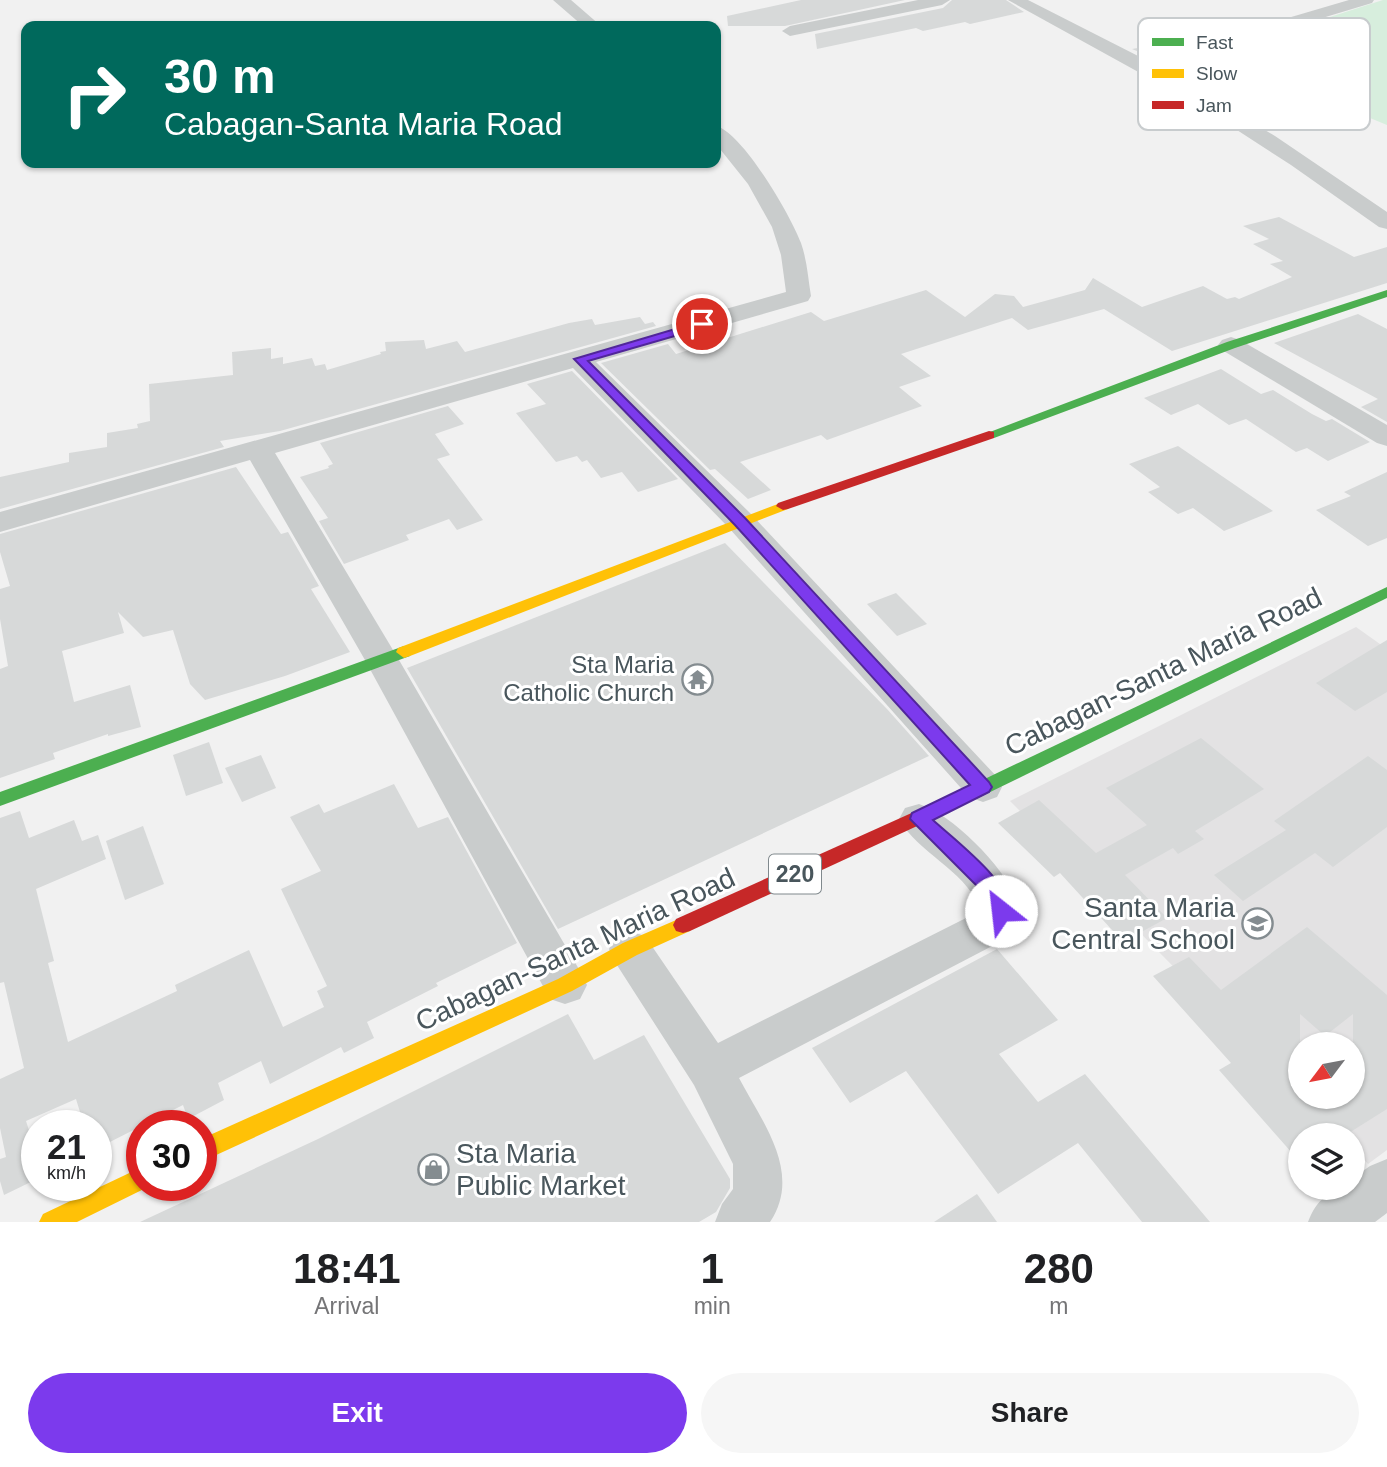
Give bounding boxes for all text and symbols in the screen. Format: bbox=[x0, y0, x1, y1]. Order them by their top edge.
legend bbox=[1138, 18, 1370, 130]
text: Fast bbox=[1196, 32, 1234, 53]
icon: right bbox=[49, 49, 140, 140]
text: 30 m bbox=[164, 49, 276, 103]
text: Slow bbox=[1196, 63, 1237, 84]
text: Jam bbox=[1196, 95, 1232, 116]
text: Cabagan-Santa Maria Road bbox=[164, 106, 562, 142]
pin bbox=[672, 294, 732, 354]
icon: arrive bbox=[683, 305, 721, 343]
street label: Cabagan-Santa Maria Road bbox=[1000, 581, 1327, 762]
place label: Sta Maria Catholic Church bbox=[503, 651, 675, 706]
temple icon: Sta Maria Catholic Church bbox=[680, 662, 714, 696]
road number: 220 bbox=[769, 854, 821, 894]
street label: Cabagan-Santa Maria Road bbox=[411, 862, 740, 1037]
position arrow bbox=[964, 874, 1038, 948]
place label: Santa Maria Central School bbox=[1051, 892, 1235, 955]
school or university icon: Santa Maria Central School bbox=[1241, 906, 1275, 940]
north arrow bbox=[1288, 1032, 1365, 1110]
map controls bbox=[1288, 1032, 1365, 1200]
speed limit sign: 30 bbox=[126, 1110, 217, 1201]
button: layers bbox=[1288, 1123, 1365, 1200]
text: 21 bbox=[47, 1127, 86, 1166]
place label: Sta Maria Public Market bbox=[456, 1138, 626, 1201]
shop icon: Sta Maria Public Market bbox=[416, 1152, 450, 1186]
text: km/h bbox=[47, 1163, 86, 1183]
text: 18:41 bbox=[293, 1245, 401, 1292]
text: 1 bbox=[700, 1245, 724, 1292]
text: 280 bbox=[1024, 1245, 1094, 1292]
text: Arrival bbox=[314, 1293, 379, 1319]
text: min bbox=[694, 1293, 731, 1319]
text: m bbox=[1049, 1293, 1068, 1319]
button: Exit bbox=[28, 1373, 687, 1453]
button: Share bbox=[701, 1373, 1359, 1453]

